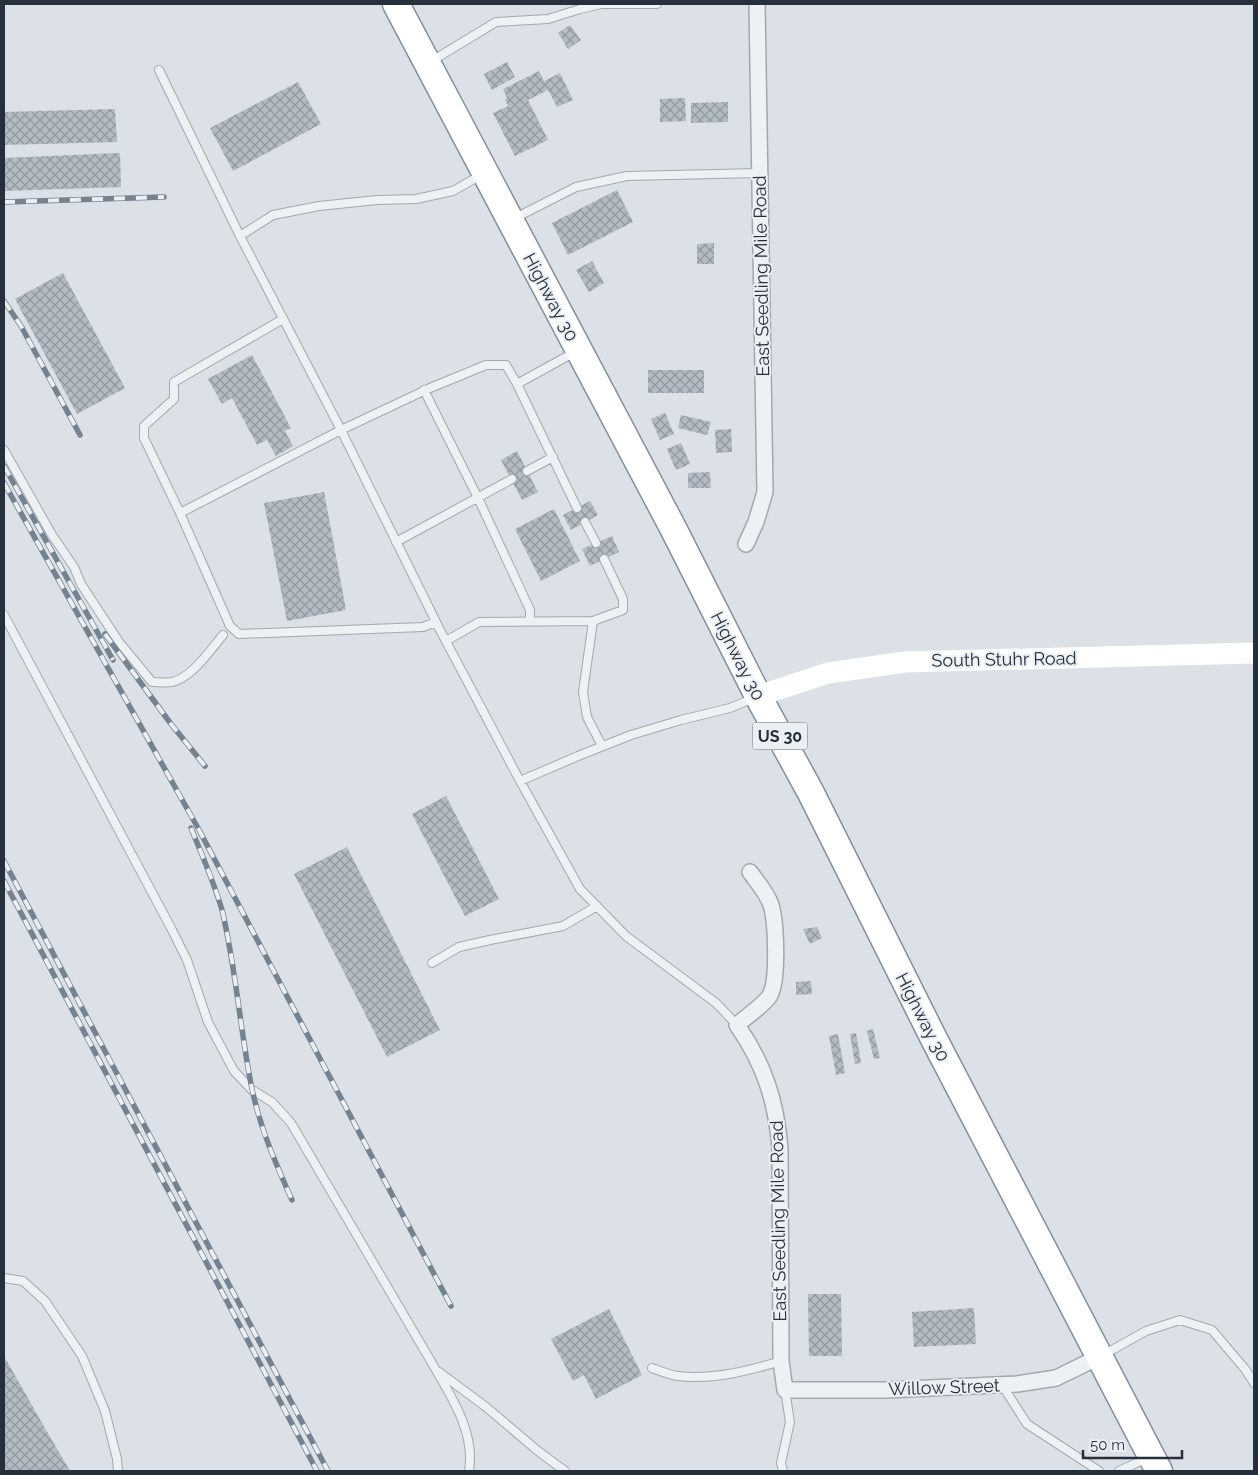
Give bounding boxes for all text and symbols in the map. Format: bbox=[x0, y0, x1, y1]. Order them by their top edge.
street label: East Seedling Mile Road bbox=[749, 175, 773, 377]
street label: Highway 30 bbox=[519, 249, 583, 345]
street label: Highway 30 bbox=[707, 608, 769, 704]
street label: South Stuhr Road bbox=[931, 647, 1077, 671]
road number: US 30 bbox=[752, 722, 808, 749]
street label: Highway 30 bbox=[892, 969, 954, 1065]
street label: East Seedling Mile Road bbox=[766, 1120, 790, 1322]
street label: Willow Street bbox=[888, 1375, 1000, 1399]
scale bar bbox=[1083, 1428, 1182, 1460]
text: 50 m bbox=[1090, 1436, 1125, 1454]

